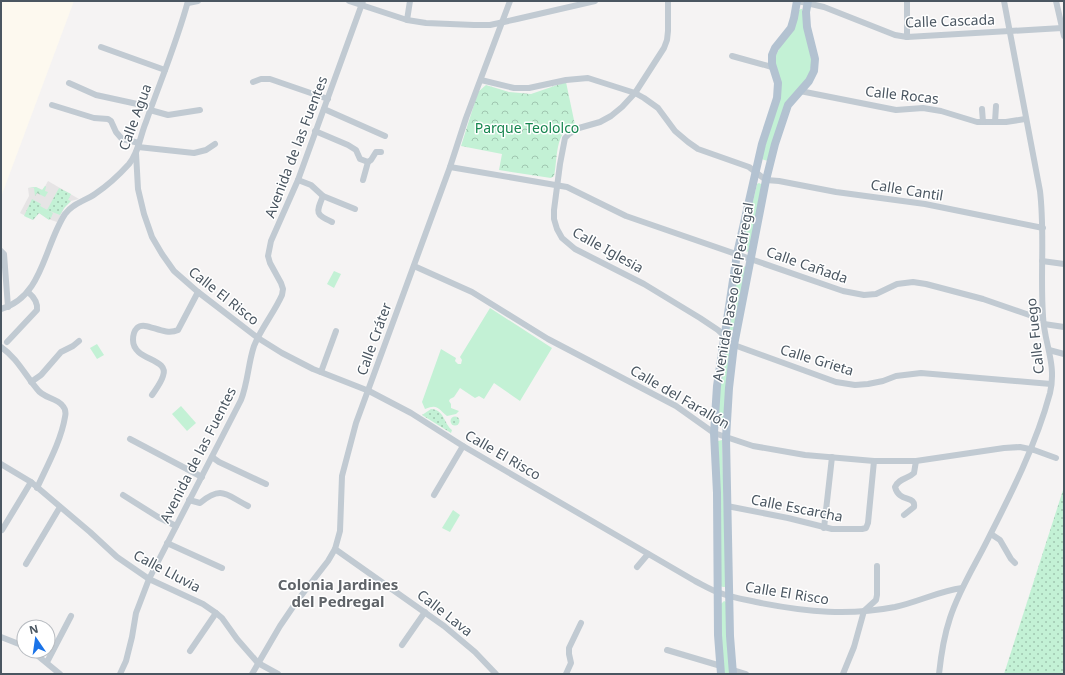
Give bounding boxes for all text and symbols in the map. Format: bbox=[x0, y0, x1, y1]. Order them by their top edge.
street label: Calle Cascada bbox=[905, 9, 995, 32]
street label: Avenida de las Fuentes bbox=[260, 73, 331, 220]
street label: Calle Agua bbox=[114, 81, 155, 153]
street label: Calle Rocas bbox=[864, 81, 940, 108]
park label: Parque Teololco bbox=[475, 118, 579, 137]
street label: Calle Cantil bbox=[869, 174, 945, 205]
street label: Avenida Paseo del Pedregal bbox=[707, 201, 758, 383]
street label: Calle Iglesia bbox=[569, 222, 647, 277]
street label: Calle Cañada bbox=[764, 242, 851, 287]
street label: Calle El Risco bbox=[185, 262, 264, 329]
street label: Calle Fuego bbox=[1021, 297, 1048, 375]
street label: Calle Cráter bbox=[352, 299, 396, 378]
street label: Calle Grieta bbox=[778, 339, 856, 380]
street label: Calle del Farallón bbox=[627, 360, 734, 433]
street label: Avenida de las Fuentes bbox=[155, 383, 240, 526]
street label: Calle El Risco bbox=[462, 425, 545, 484]
street label: Calle Escarcha bbox=[750, 489, 845, 526]
street label: Calle Lluvia bbox=[130, 545, 204, 596]
district label: Colonia Jardines del Pedregal bbox=[278, 574, 398, 611]
street label: Calle El Risco bbox=[744, 576, 830, 609]
street label: Calle Lava bbox=[414, 585, 477, 640]
north arrow bbox=[16, 619, 56, 659]
text: N bbox=[28, 620, 40, 637]

